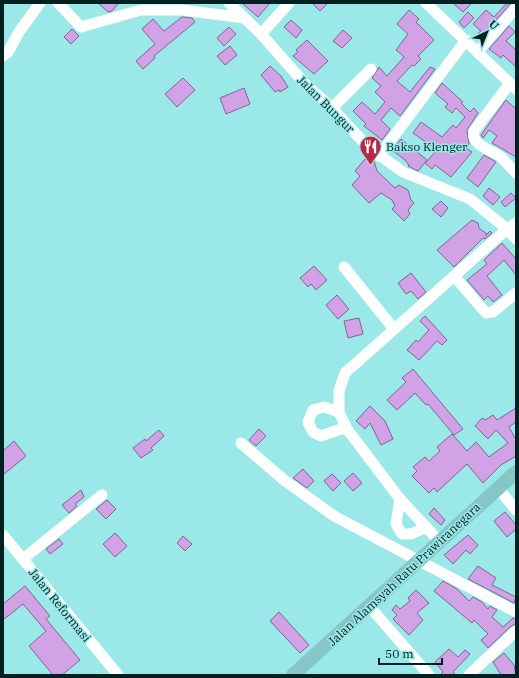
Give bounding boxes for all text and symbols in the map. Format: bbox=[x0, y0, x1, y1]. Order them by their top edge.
north arrow bbox=[467, 12, 507, 52]
text: U bbox=[486, 17, 502, 33]
street label: Jalan Bungur bbox=[294, 72, 358, 136]
restaurant icon: Bakso Klenger bbox=[357, 133, 383, 166]
place label: Bakso Klenger bbox=[386, 139, 468, 154]
street label: Jalan Alamsyah Ratu Prawiranegara bbox=[325, 499, 484, 649]
street label: Jalan Reformasi bbox=[26, 565, 94, 645]
scale bar bbox=[379, 640, 442, 666]
text: 50 m bbox=[385, 646, 414, 661]

